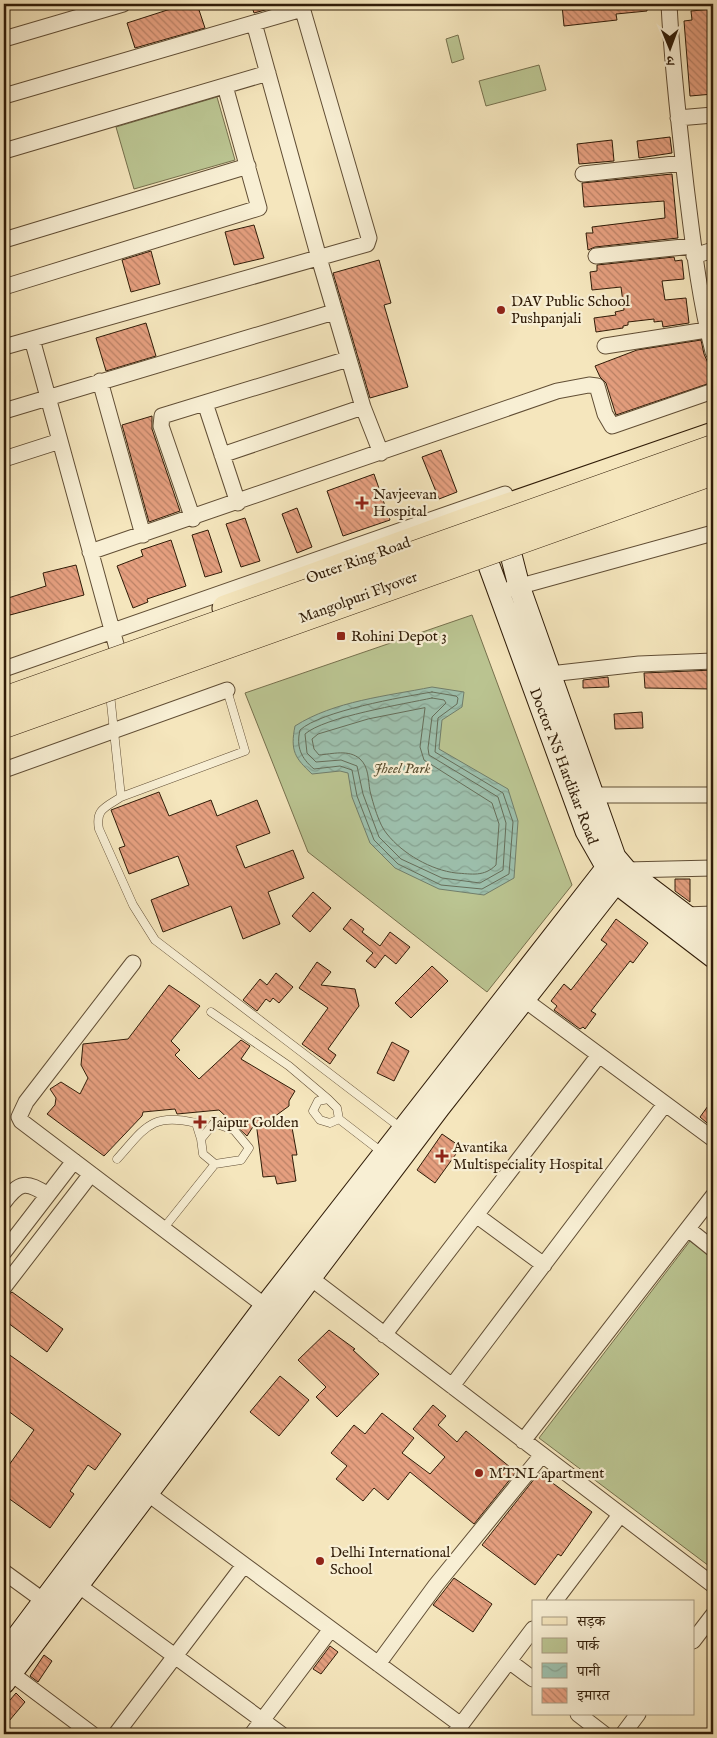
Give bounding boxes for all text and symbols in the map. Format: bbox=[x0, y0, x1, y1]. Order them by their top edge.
north arrow bbox=[644, 22, 694, 72]
text: उ bbox=[666, 51, 675, 69]
place label: DAV Public School Pushpanjali bbox=[511, 292, 631, 328]
marker: DAV Public School Pushpanjali bbox=[495, 304, 507, 316]
place label: Navjeevan Hospital bbox=[373, 485, 437, 521]
marker: Navjeevan Hospital bbox=[355, 496, 369, 510]
street label: Outer Ring Road bbox=[303, 532, 414, 588]
street label: Mangolpuri Flyover bbox=[296, 567, 421, 628]
place label: Rohini Depot 3 bbox=[351, 627, 447, 646]
marker: Rohini Depot 3 bbox=[335, 630, 347, 642]
street label: Doctor NS Hardikar Road bbox=[525, 685, 603, 848]
park label: Jheel Park bbox=[374, 759, 430, 778]
place label: Jaipur Golden bbox=[209, 1113, 299, 1132]
marker: Jaipur Golden bbox=[193, 1115, 207, 1129]
place label: Avantika Multispeciality Hospital bbox=[452, 1138, 604, 1174]
marker: Avantika Multispeciality Hospital bbox=[435, 1149, 449, 1163]
place label: MTNL apartment bbox=[489, 1464, 604, 1483]
marker: MTNL apartment bbox=[473, 1467, 485, 1479]
place label: Delhi International School bbox=[330, 1543, 451, 1579]
marker: Delhi International School bbox=[314, 1555, 326, 1567]
legend bbox=[532, 1600, 694, 1716]
text: सड़क bbox=[576, 1612, 606, 1631]
text: पार्क bbox=[576, 1636, 600, 1655]
text: पानी bbox=[576, 1662, 601, 1681]
text: इमारत bbox=[576, 1686, 611, 1705]

